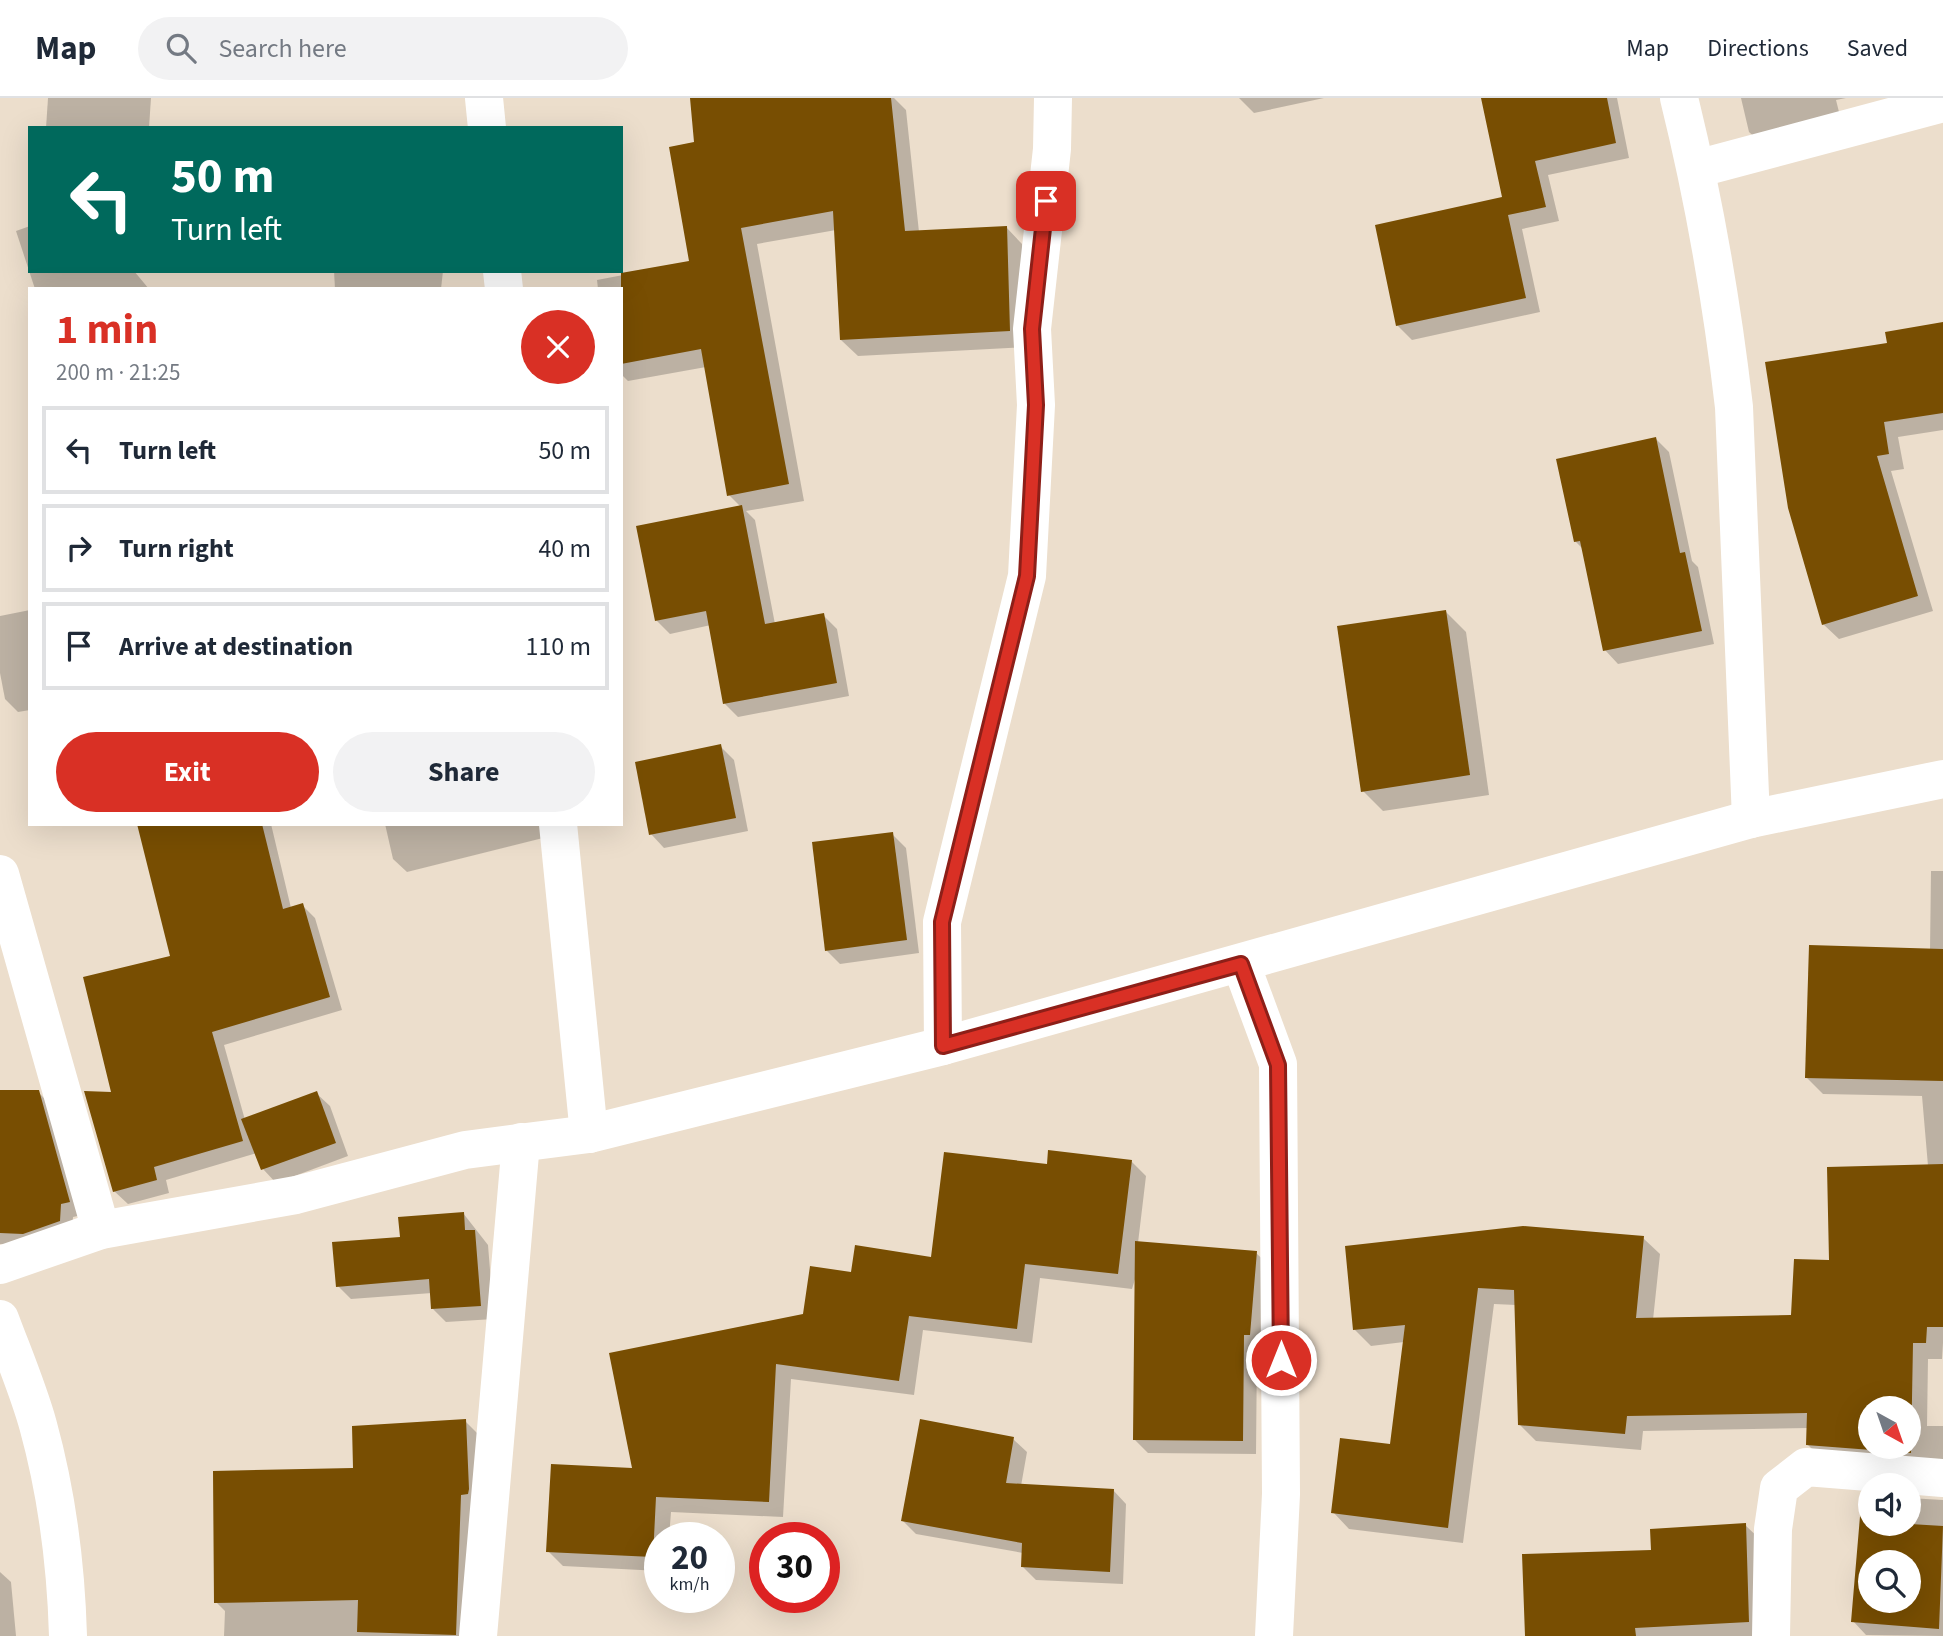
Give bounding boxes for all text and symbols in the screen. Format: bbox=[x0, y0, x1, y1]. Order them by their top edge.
search box bbox=[138, 17, 628, 80]
text: Map bbox=[35, 25, 96, 72]
icon: search bbox=[162, 29, 200, 67]
text: Search here bbox=[218, 30, 347, 67]
text: Map bbox=[1626, 31, 1669, 66]
text: Directions bbox=[1707, 31, 1809, 66]
text: Saved bbox=[1847, 31, 1908, 66]
text: 50 m bbox=[171, 142, 275, 212]
icon: left bbox=[56, 154, 147, 245]
pin bbox=[1016, 171, 1076, 231]
icon: arrive bbox=[1027, 182, 1065, 220]
text: Turn left bbox=[171, 207, 282, 253]
text: 1 min bbox=[56, 300, 158, 360]
button: close bbox=[521, 310, 595, 384]
text: 200 m · 21:25 bbox=[56, 356, 180, 389]
icon: left bbox=[60, 431, 98, 469]
text: Turn left bbox=[119, 432, 216, 469]
text: 50 m bbox=[538, 432, 591, 469]
icon: right bbox=[60, 529, 98, 567]
text: Turn right bbox=[119, 530, 234, 567]
text: 40 m bbox=[538, 530, 591, 567]
icon: arrive bbox=[60, 627, 98, 665]
text: Arrive at destination bbox=[119, 628, 353, 665]
text: 110 m bbox=[525, 628, 591, 665]
button: Exit bbox=[56, 732, 319, 812]
button: Share bbox=[333, 732, 595, 812]
position arrow bbox=[1244, 1323, 1318, 1397]
north arrow bbox=[1858, 1396, 1922, 1460]
map controls bbox=[1858, 1396, 1921, 1613]
button: sound bbox=[1858, 1473, 1921, 1536]
speed limit sign: 30 bbox=[749, 1522, 840, 1613]
text: 20 bbox=[671, 1533, 708, 1583]
button: search bbox=[1858, 1550, 1921, 1613]
text: km/h bbox=[670, 1572, 709, 1597]

